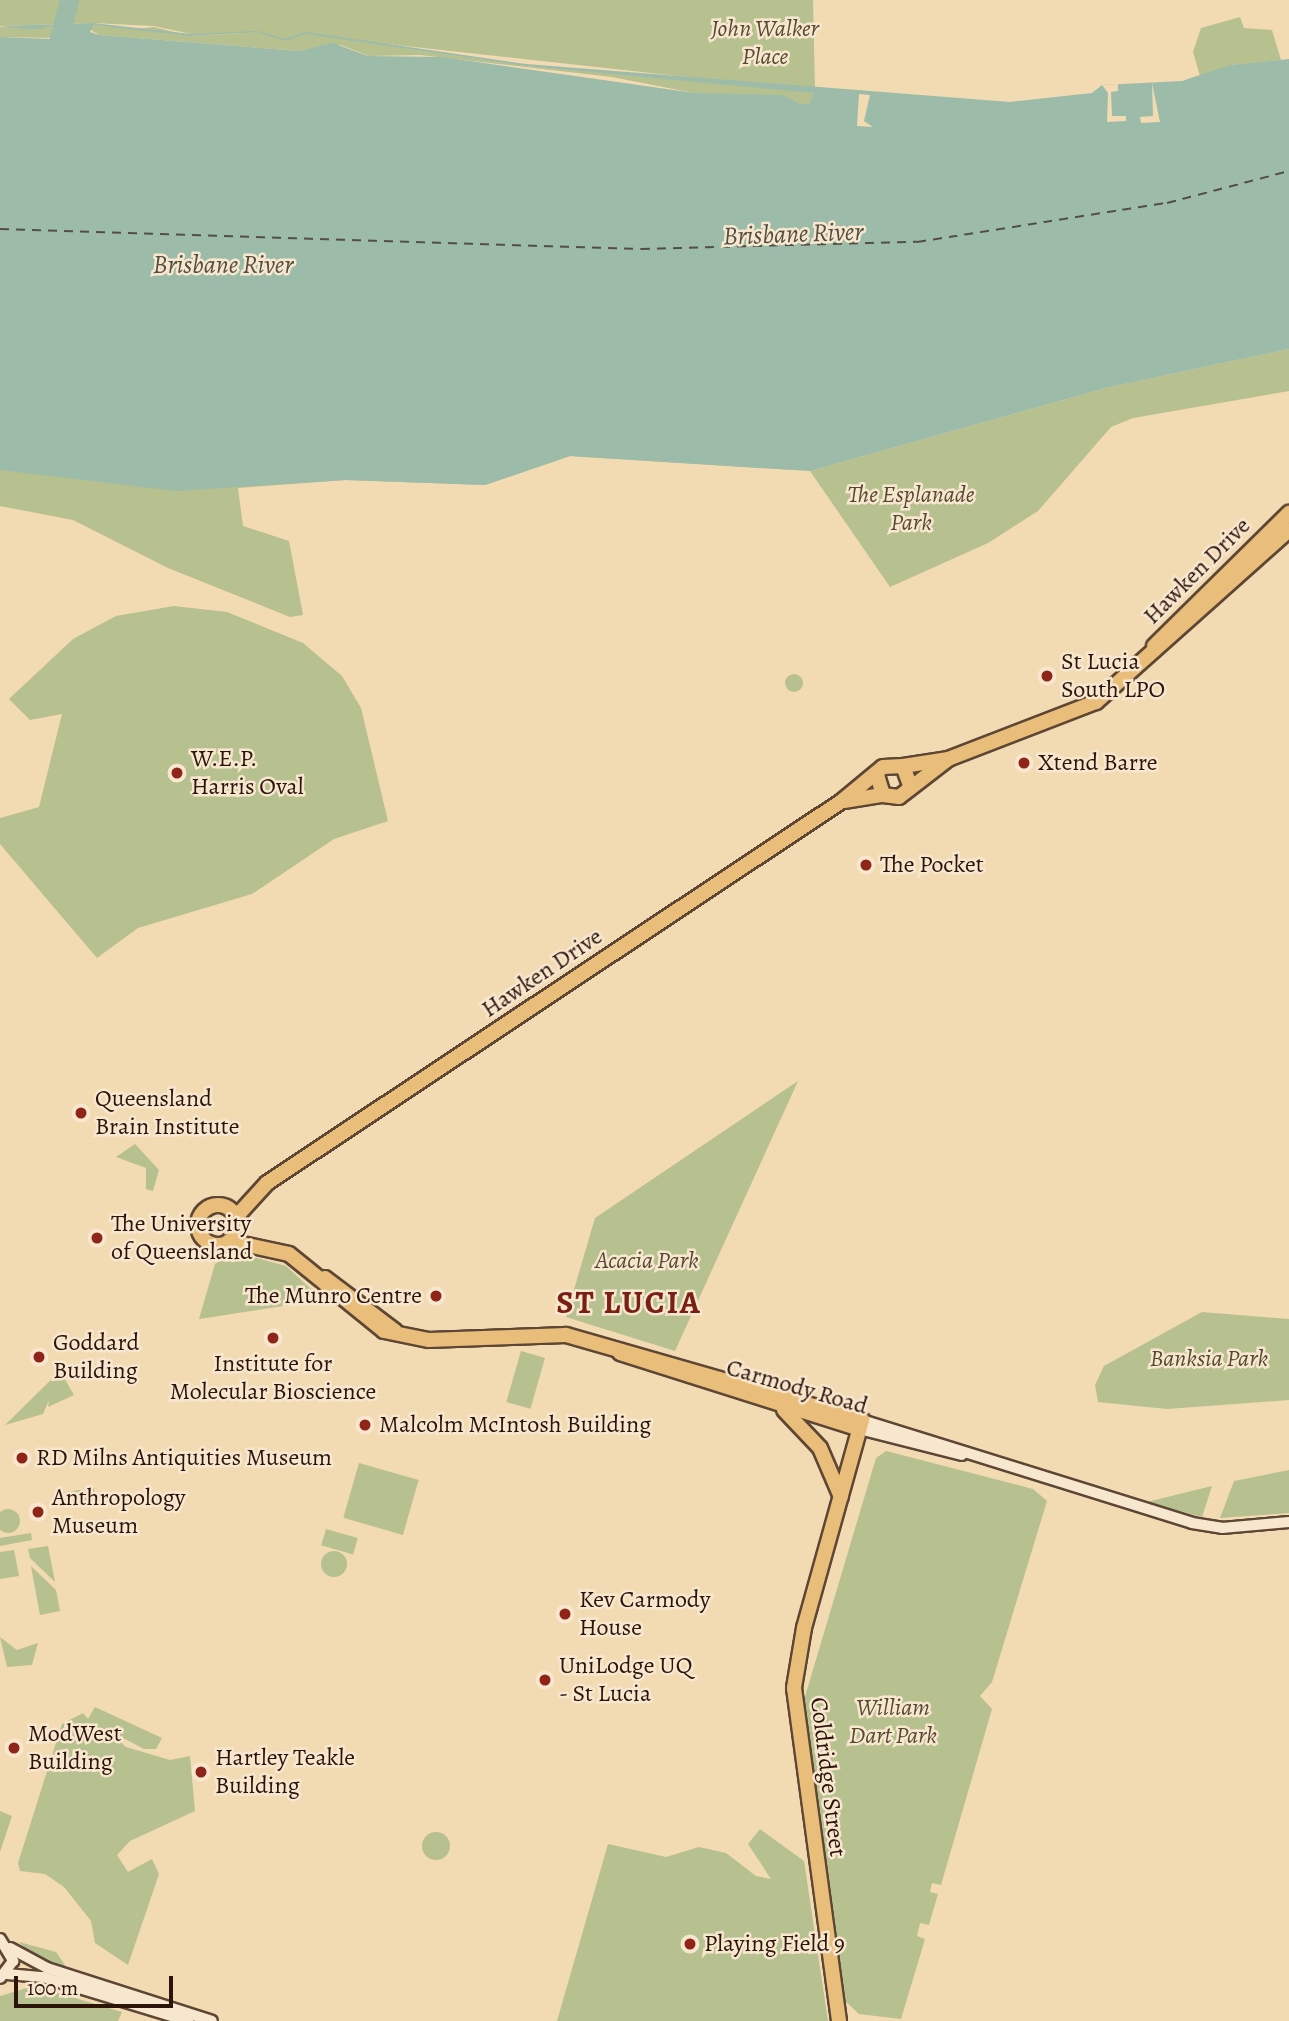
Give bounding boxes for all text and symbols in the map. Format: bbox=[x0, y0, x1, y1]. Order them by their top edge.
park label: John Walker Place bbox=[711, 15, 819, 71]
water label: Brisbane River bbox=[722, 216, 864, 252]
water label: Brisbane River bbox=[153, 249, 293, 281]
park label: The Esplanade Park bbox=[848, 481, 974, 537]
street label: Hawken Drive bbox=[1138, 512, 1256, 630]
place label: St Lucia South LPO bbox=[1061, 648, 1165, 704]
marker: St Lucia South LPO bbox=[1039, 668, 1055, 684]
place label: W.E.P. Harris Oval bbox=[191, 745, 304, 801]
place label: Xtend Barre bbox=[1038, 749, 1158, 777]
marker: Xtend Barre bbox=[1016, 755, 1032, 771]
marker: W.E.P. Harris Oval bbox=[169, 765, 185, 781]
place label: The Pocket bbox=[880, 851, 984, 879]
marker: The Pocket bbox=[858, 857, 874, 873]
street label: Hawken Drive bbox=[476, 922, 608, 1024]
place label: Queensland Brain Institute bbox=[95, 1085, 239, 1141]
marker: Queensland Brain Institute bbox=[73, 1105, 89, 1121]
place label: The University of Queensland bbox=[111, 1210, 253, 1266]
marker: The University of Queensland bbox=[89, 1230, 105, 1246]
park label: Acacia Park bbox=[595, 1247, 699, 1275]
place label: The Munro Centre bbox=[245, 1282, 422, 1310]
district label: ST LUCIA bbox=[557, 1283, 701, 1321]
marker: The Munro Centre bbox=[428, 1288, 444, 1304]
place label: Goddard Building bbox=[53, 1329, 139, 1385]
marker: Institute for Molecular Bioscience bbox=[265, 1330, 281, 1346]
park label: Banksia Park bbox=[1150, 1345, 1268, 1373]
marker: Goddard Building bbox=[31, 1349, 47, 1365]
place label: Institute for Molecular Bioscience bbox=[170, 1350, 376, 1406]
street label: Carmody Road bbox=[723, 1353, 871, 1421]
place label: Malcolm McIntosh Building bbox=[379, 1411, 651, 1439]
marker: Malcolm McIntosh Building bbox=[357, 1417, 373, 1433]
place label: RD Milns Antiquities Museum bbox=[36, 1444, 332, 1472]
marker: RD Milns Antiquities Museum bbox=[14, 1450, 30, 1466]
place label: Anthropology Museum bbox=[52, 1484, 185, 1540]
marker: Anthropology Museum bbox=[30, 1504, 46, 1520]
place label: Kev Carmody House bbox=[579, 1586, 710, 1642]
marker: Kev Carmody House bbox=[557, 1606, 573, 1622]
place label: UniLodge UQ - St Lucia bbox=[559, 1652, 692, 1708]
marker: UniLodge UQ - St Lucia bbox=[537, 1672, 553, 1688]
park label: William Dart Park bbox=[849, 1694, 937, 1750]
street label: Coldridge Street bbox=[804, 1696, 852, 1858]
place label: ModWest Building bbox=[28, 1720, 122, 1776]
marker: ModWest Building bbox=[6, 1740, 22, 1756]
place label: Hartley Teakle Building bbox=[215, 1744, 355, 1800]
marker: Hartley Teakle Building bbox=[193, 1764, 209, 1780]
place label: Playing Field 9 bbox=[704, 1930, 845, 1958]
marker: Playing Field 9 bbox=[682, 1936, 698, 1952]
scale bar bbox=[18, 1962, 177, 2006]
text: 100 m bbox=[27, 1974, 78, 2002]

